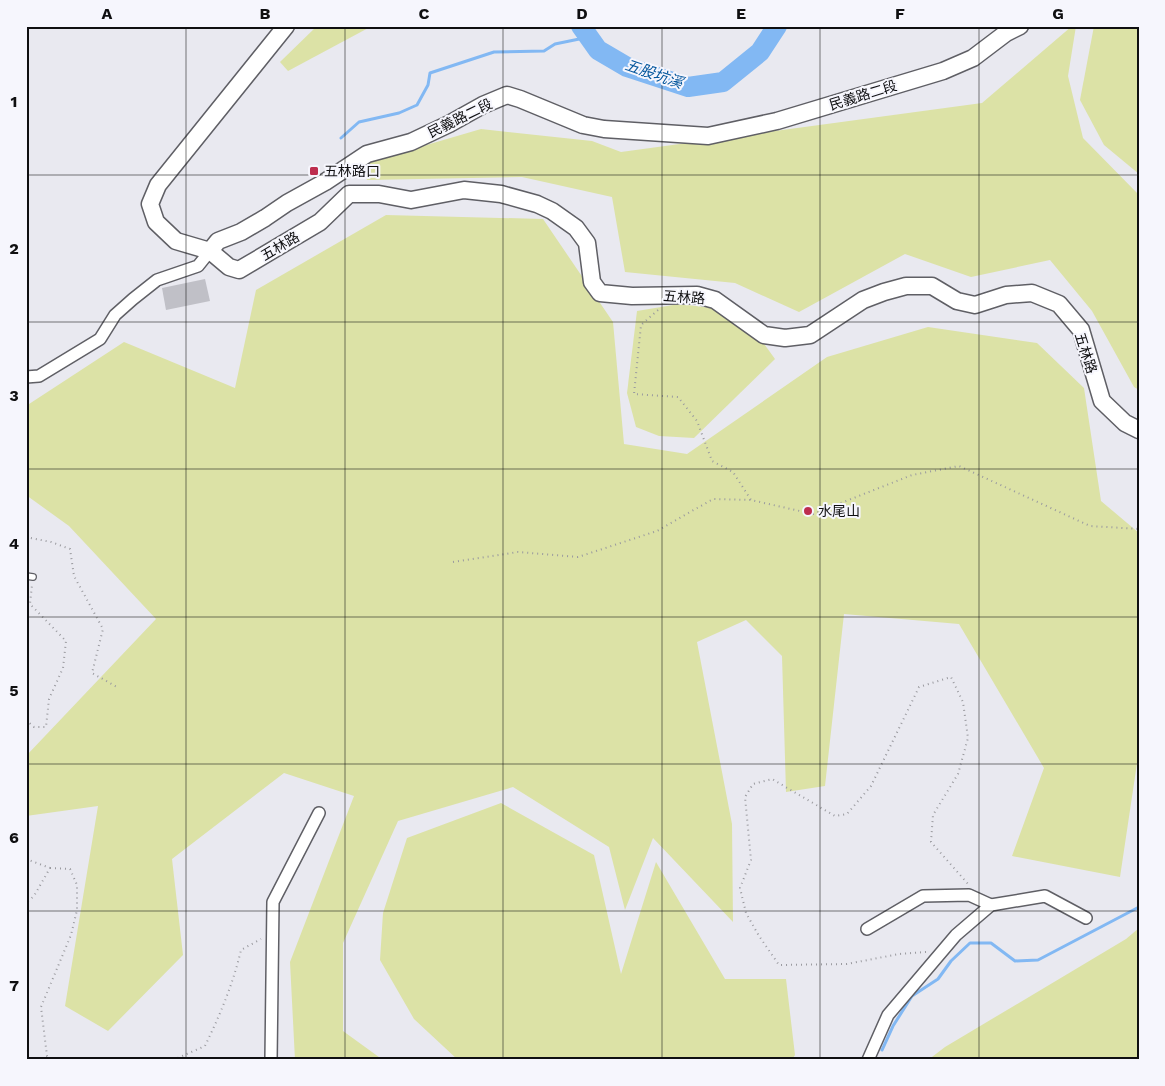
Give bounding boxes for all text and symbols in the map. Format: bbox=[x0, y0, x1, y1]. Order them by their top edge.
text: A bbox=[102, 4, 113, 23]
text: B bbox=[260, 4, 271, 23]
text: C bbox=[419, 4, 430, 23]
text: D bbox=[576, 4, 588, 23]
text: E bbox=[736, 4, 746, 23]
text: F bbox=[895, 4, 905, 23]
text: G bbox=[1052, 4, 1064, 23]
water label: 五股坑溪 bbox=[623, 56, 687, 93]
street label: 民義路二段 bbox=[827, 77, 899, 113]
text: 1 bbox=[11, 92, 17, 111]
street label: 民義路二段 bbox=[425, 95, 495, 141]
place label: 五林路口 bbox=[324, 163, 380, 179]
marker: 五林路口 bbox=[308, 165, 320, 177]
street label: 五林路 bbox=[258, 228, 302, 264]
text: 2 bbox=[9, 239, 19, 258]
street label: 五林路 bbox=[662, 288, 706, 306]
street label: 五林路 bbox=[1072, 331, 1100, 375]
text: 3 bbox=[9, 386, 19, 405]
place label: 水尾山 bbox=[818, 503, 860, 519]
marker: 水尾山 bbox=[802, 505, 814, 517]
text: 4 bbox=[9, 534, 19, 553]
text: 5 bbox=[9, 681, 19, 700]
text: 6 bbox=[9, 828, 19, 847]
text: 7 bbox=[9, 976, 19, 995]

